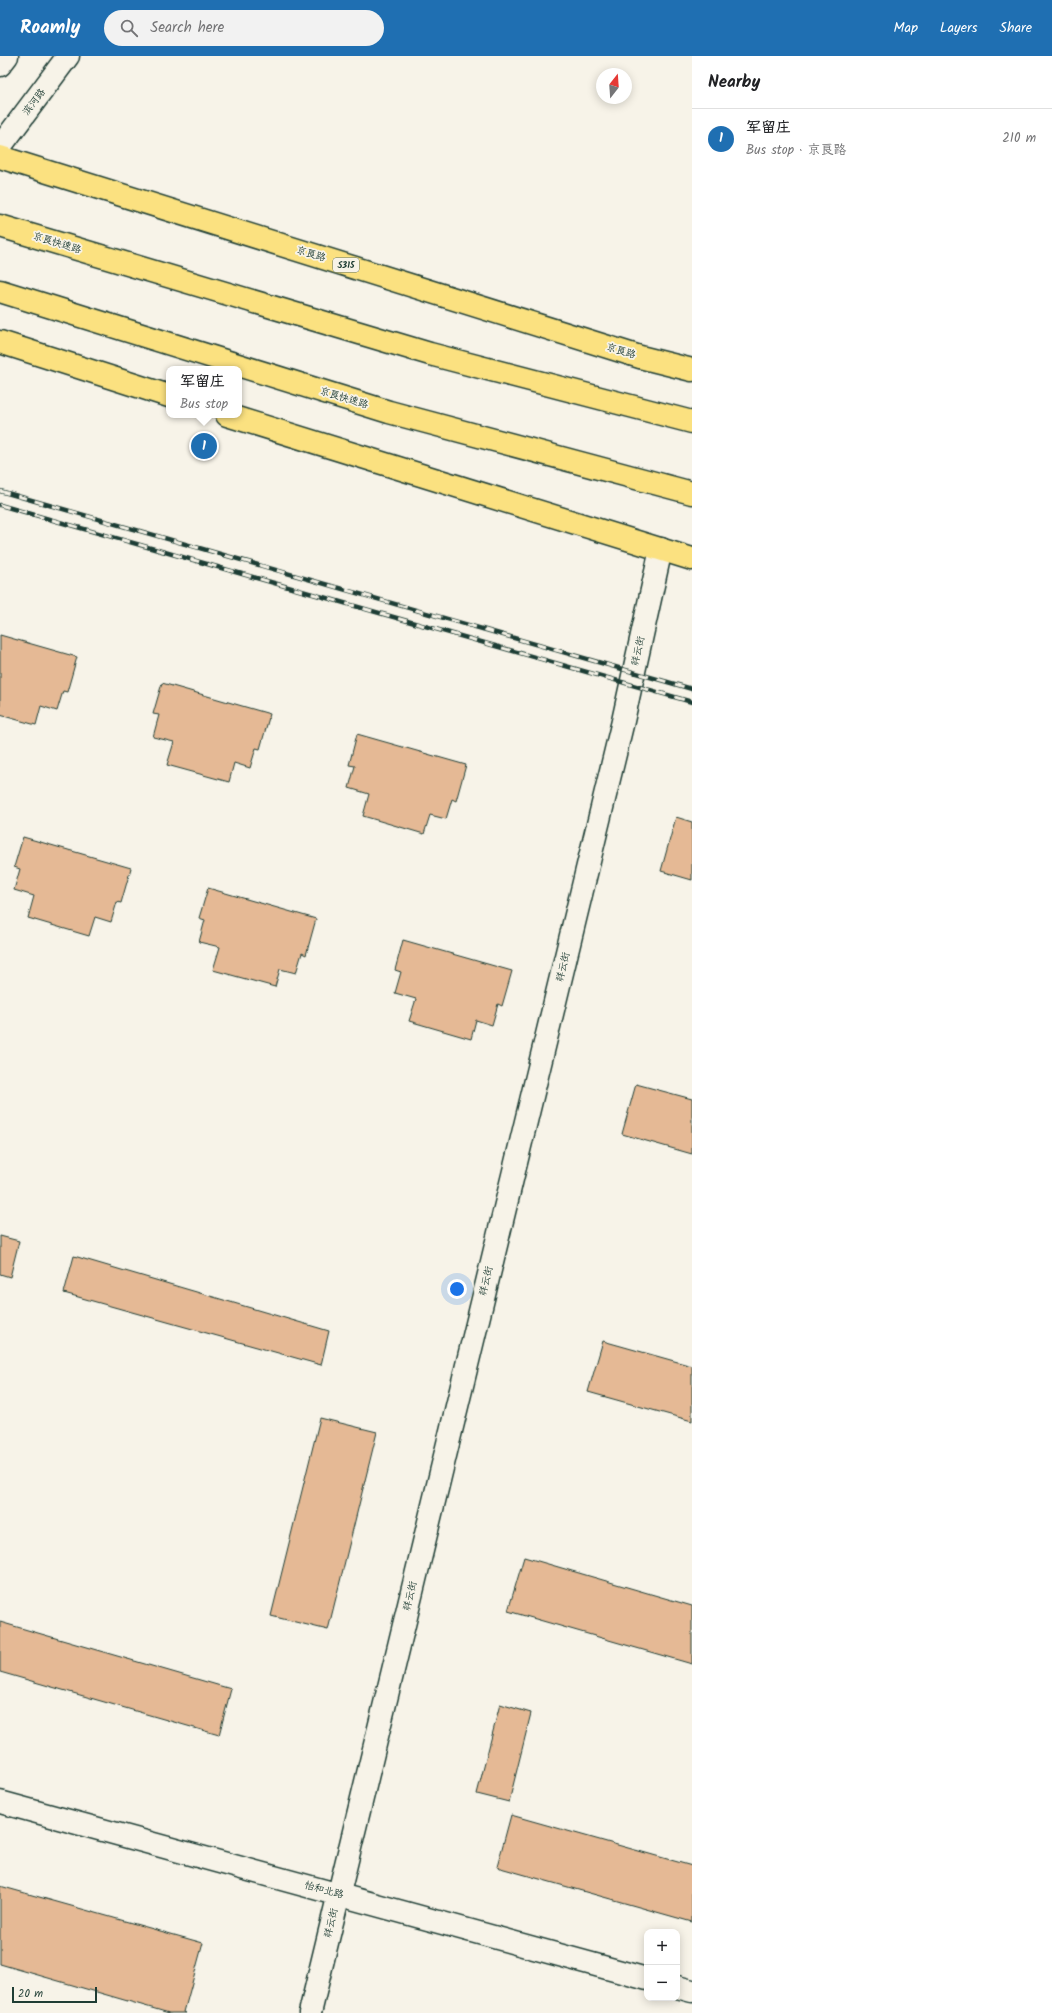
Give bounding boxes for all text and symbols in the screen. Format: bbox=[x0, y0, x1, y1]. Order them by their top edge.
search box bbox=[104, 10, 384, 46]
text: Roamly bbox=[20, 13, 80, 43]
text: Search here bbox=[150, 16, 224, 40]
icon: search bbox=[118, 17, 140, 39]
text: Map bbox=[894, 17, 918, 39]
text: Layers bbox=[940, 17, 978, 39]
text: Share bbox=[1000, 17, 1032, 39]
north arrow bbox=[596, 68, 632, 104]
text: Nearby bbox=[708, 69, 760, 96]
street label: 滨河路 bbox=[19, 85, 49, 119]
text: 军留庄 bbox=[746, 116, 791, 140]
text: 1 bbox=[719, 128, 723, 149]
text: 210 m bbox=[1002, 128, 1036, 149]
text: Bus stop · 京良路 bbox=[746, 140, 846, 161]
street label: 京良快速路 bbox=[31, 228, 83, 258]
street label: 京良路 bbox=[294, 242, 328, 266]
road number: S315 bbox=[333, 258, 359, 272]
street label: 京良路 bbox=[604, 339, 638, 363]
popup bbox=[166, 366, 242, 418]
text: 军留庄 bbox=[180, 370, 225, 394]
street label: 京良快速路 bbox=[318, 383, 370, 413]
text: Bus stop bbox=[180, 394, 228, 415]
pin: 1 bbox=[191, 431, 217, 461]
street label: 祥云街 bbox=[627, 635, 649, 667]
street label: 祥云街 bbox=[552, 951, 574, 983]
street label: 祥云街 bbox=[475, 1265, 497, 1297]
your location bbox=[447, 1279, 467, 1299]
street label: 祥云街 bbox=[399, 1580, 421, 1612]
street label: 怡和北路 bbox=[303, 1877, 345, 1903]
street label: 祥云街 bbox=[320, 1907, 342, 1939]
map controls bbox=[644, 1929, 680, 2001]
button: + bbox=[644, 1929, 680, 1965]
button: − bbox=[644, 1965, 680, 2001]
scale bar bbox=[12, 1985, 97, 2004]
text: 20 m bbox=[18, 1985, 43, 2003]

